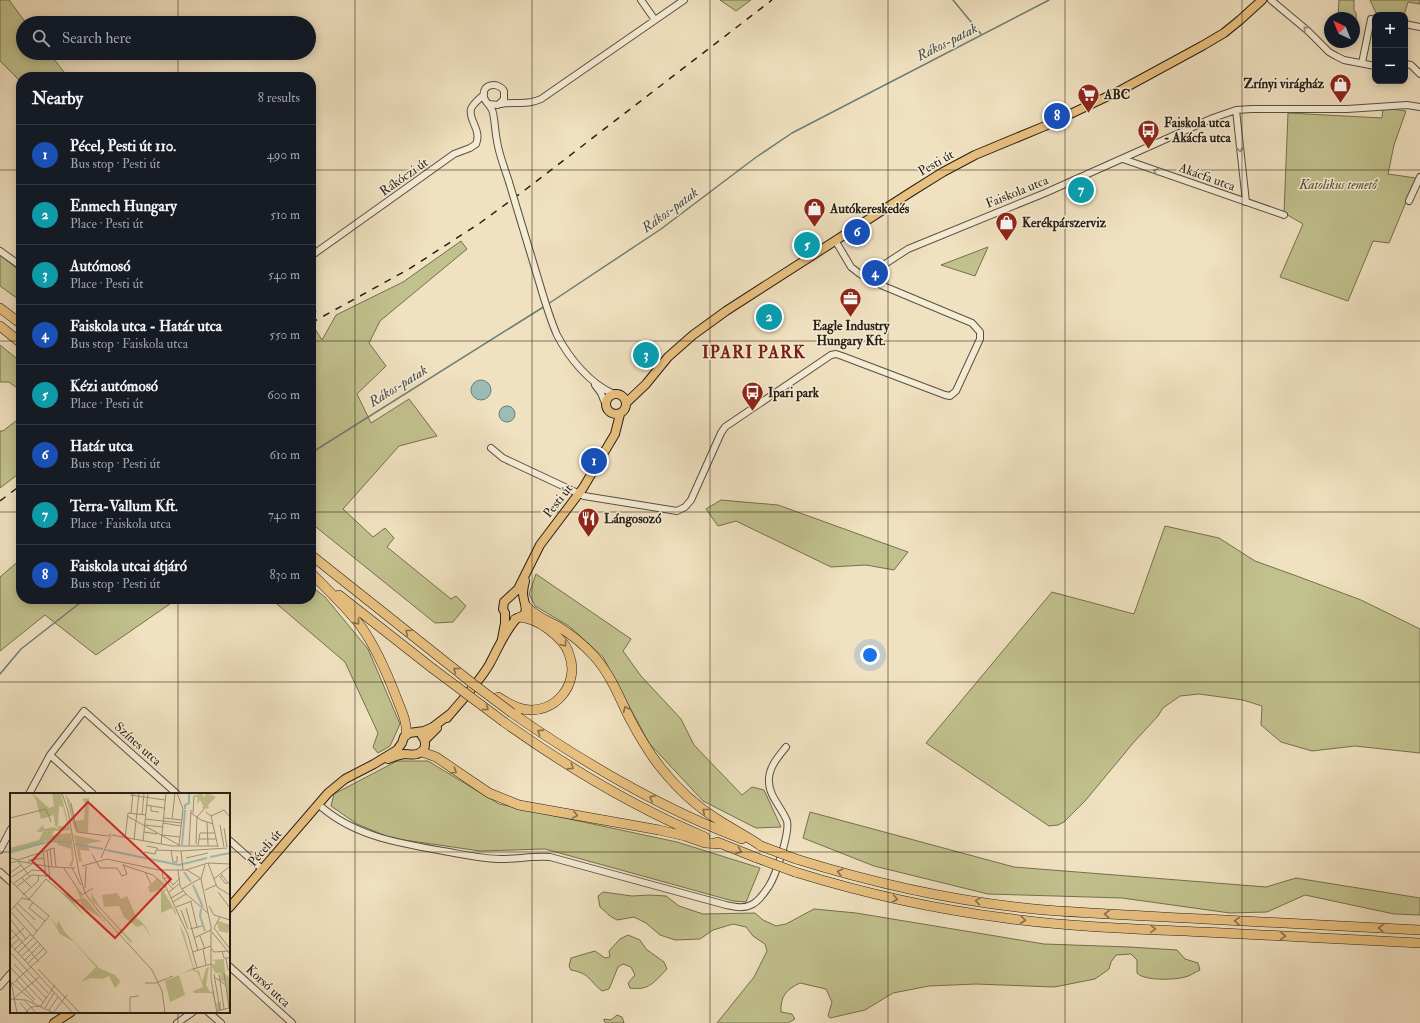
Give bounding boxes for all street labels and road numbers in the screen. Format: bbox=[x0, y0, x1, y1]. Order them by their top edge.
street label: Pesti út bbox=[915, 146, 957, 180]
street label: Rákóczi út bbox=[377, 155, 431, 199]
street label: Akácfa utca bbox=[1176, 159, 1238, 195]
street label: Faiskola utca bbox=[983, 172, 1051, 212]
street label: Pesti út bbox=[540, 481, 576, 521]
street label: Színes utca bbox=[111, 719, 165, 770]
street label: Péceli út bbox=[245, 826, 285, 870]
street label: Korsó utca bbox=[242, 961, 294, 1011]

